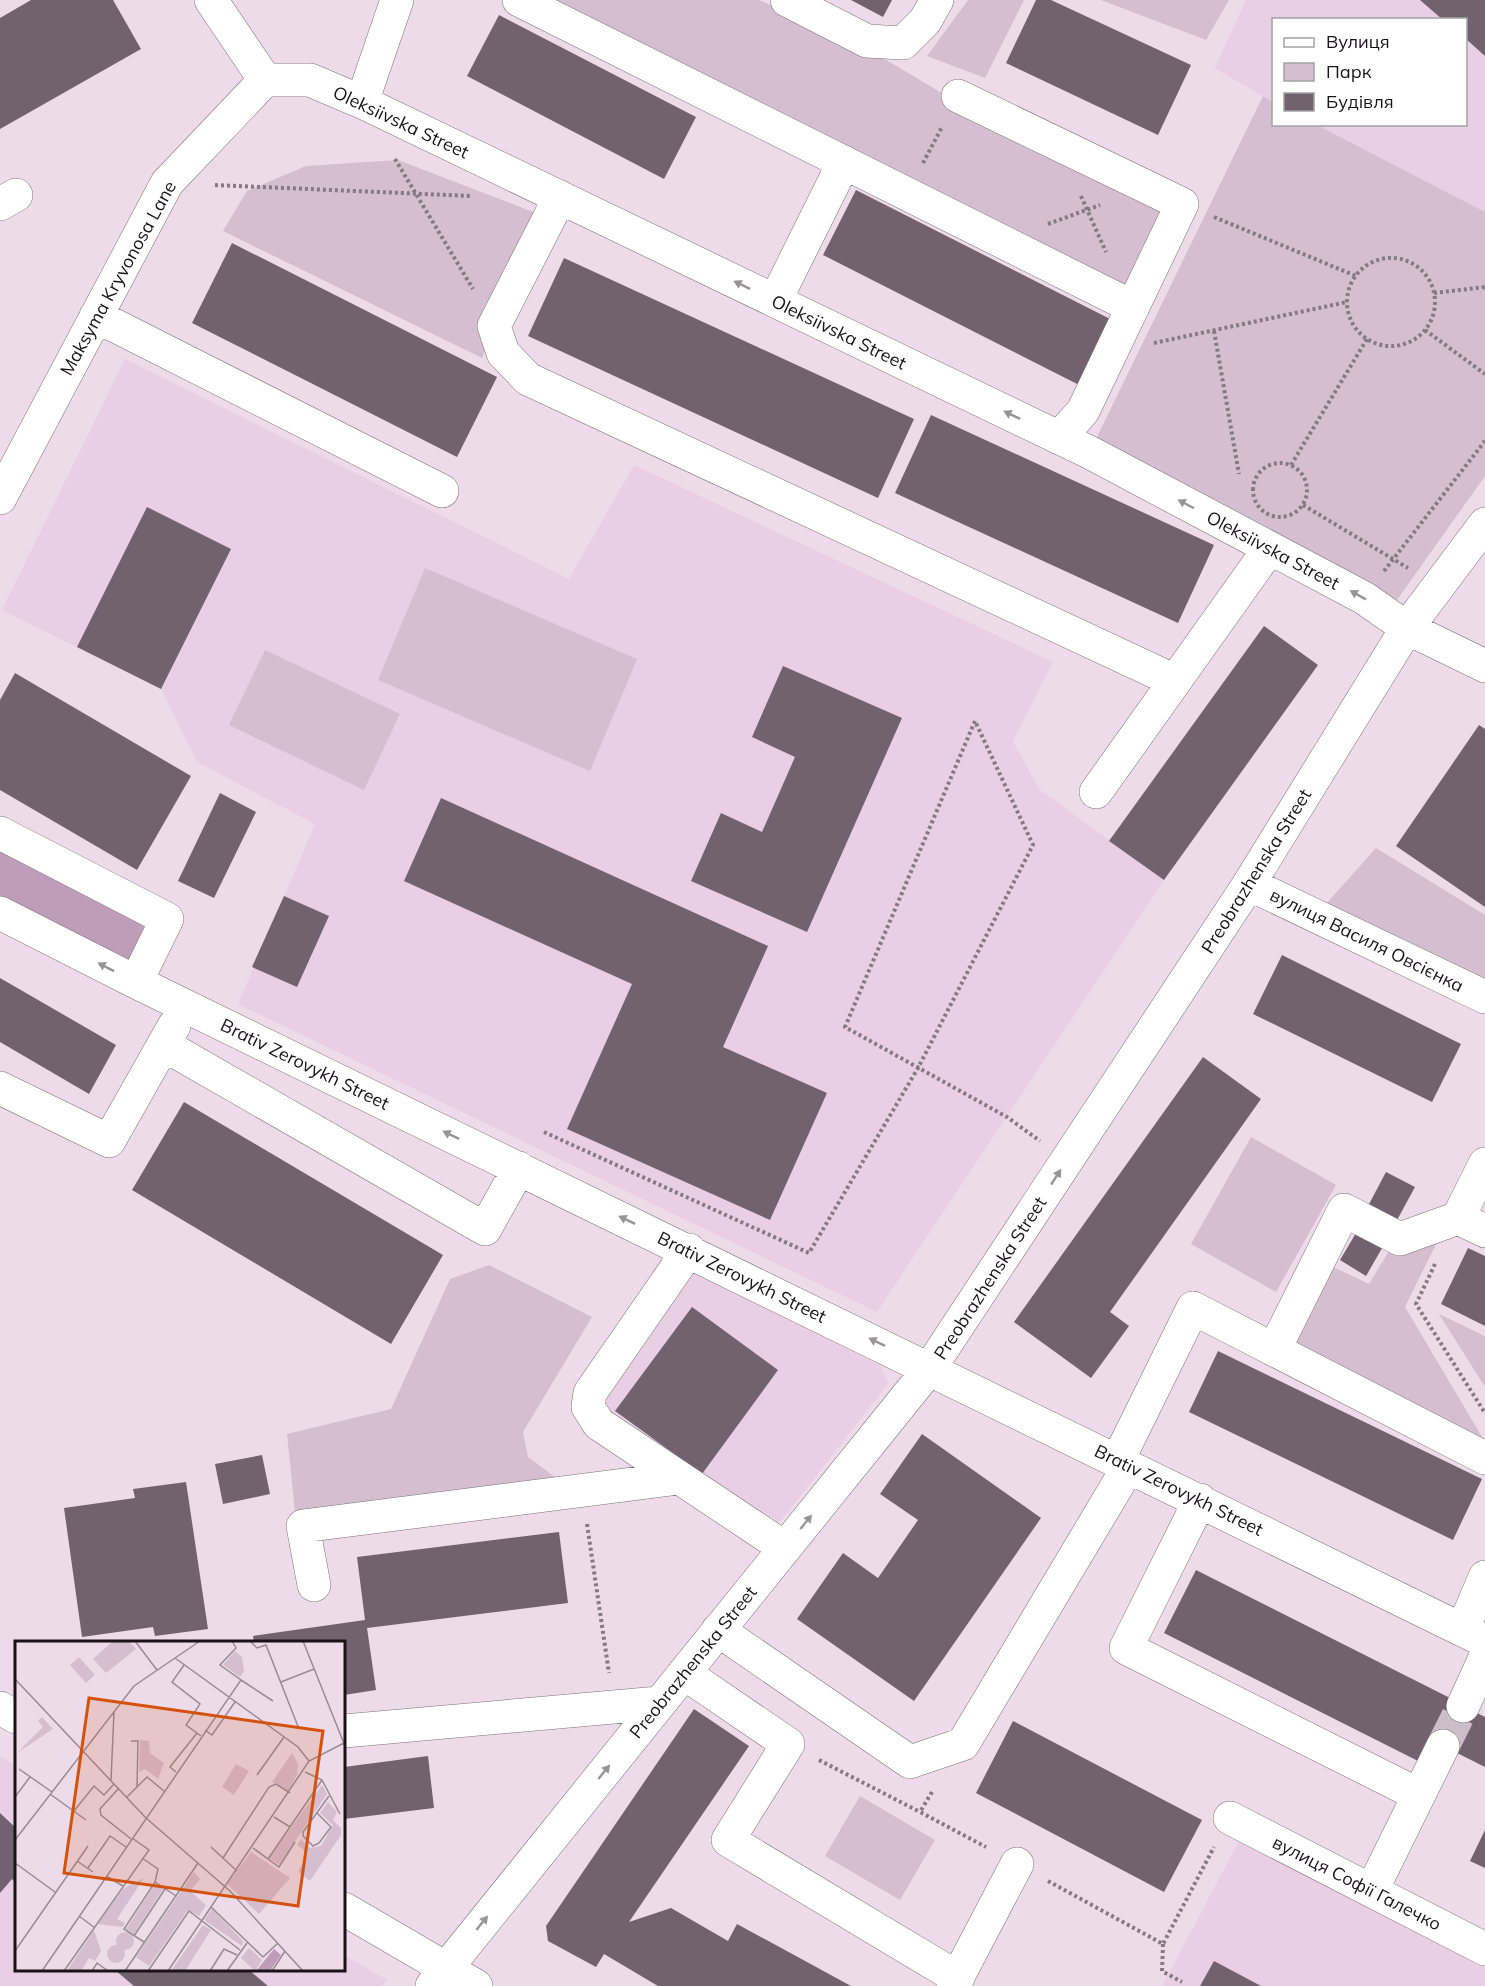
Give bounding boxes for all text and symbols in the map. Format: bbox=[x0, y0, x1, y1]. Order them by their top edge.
legend bbox=[1272, 18, 1467, 126]
text: Вулиця bbox=[1326, 30, 1390, 53]
text: Парк bbox=[1326, 60, 1372, 83]
street label: Oleksiivska Street bbox=[329, 80, 473, 164]
text: Будівля bbox=[1326, 90, 1394, 113]
street label: Maksyma Kryvonosa Lane bbox=[55, 177, 181, 379]
one-way arrow bbox=[734, 280, 751, 290]
street label: Oleksiivska Street bbox=[768, 289, 910, 375]
one-way arrow bbox=[1004, 411, 1021, 420]
one-way arrow bbox=[1177, 499, 1194, 509]
street label: Oleksiivska Street bbox=[1203, 505, 1343, 595]
one-way arrow bbox=[1350, 590, 1367, 600]
street label: Preobrazhenska Street bbox=[1196, 784, 1316, 958]
street label: вулиця Василя Овсієнка bbox=[1266, 883, 1468, 997]
one-way arrow bbox=[97, 962, 114, 972]
street label: Brativ Zerovykh Street bbox=[217, 1013, 393, 1115]
one-way arrow bbox=[443, 1130, 460, 1139]
one-way arrow bbox=[1050, 1169, 1061, 1186]
street label: Preobrazhenska Street bbox=[929, 1192, 1051, 1364]
one-way arrow bbox=[618, 1215, 635, 1225]
street label: Brativ Zerovykh Street bbox=[654, 1226, 830, 1328]
one-way arrow bbox=[869, 1338, 886, 1347]
street label: Brativ Zerovykh Street bbox=[1091, 1439, 1267, 1541]
one-way arrow bbox=[799, 1514, 812, 1530]
street label: Preobrazhenska Street bbox=[624, 1581, 762, 1743]
inset map bbox=[15, 1641, 345, 1971]
one-way arrow bbox=[597, 1764, 610, 1779]
street label: вулиця Софії Галечко bbox=[1269, 1830, 1445, 1936]
one-way arrow bbox=[475, 1916, 487, 1931]

